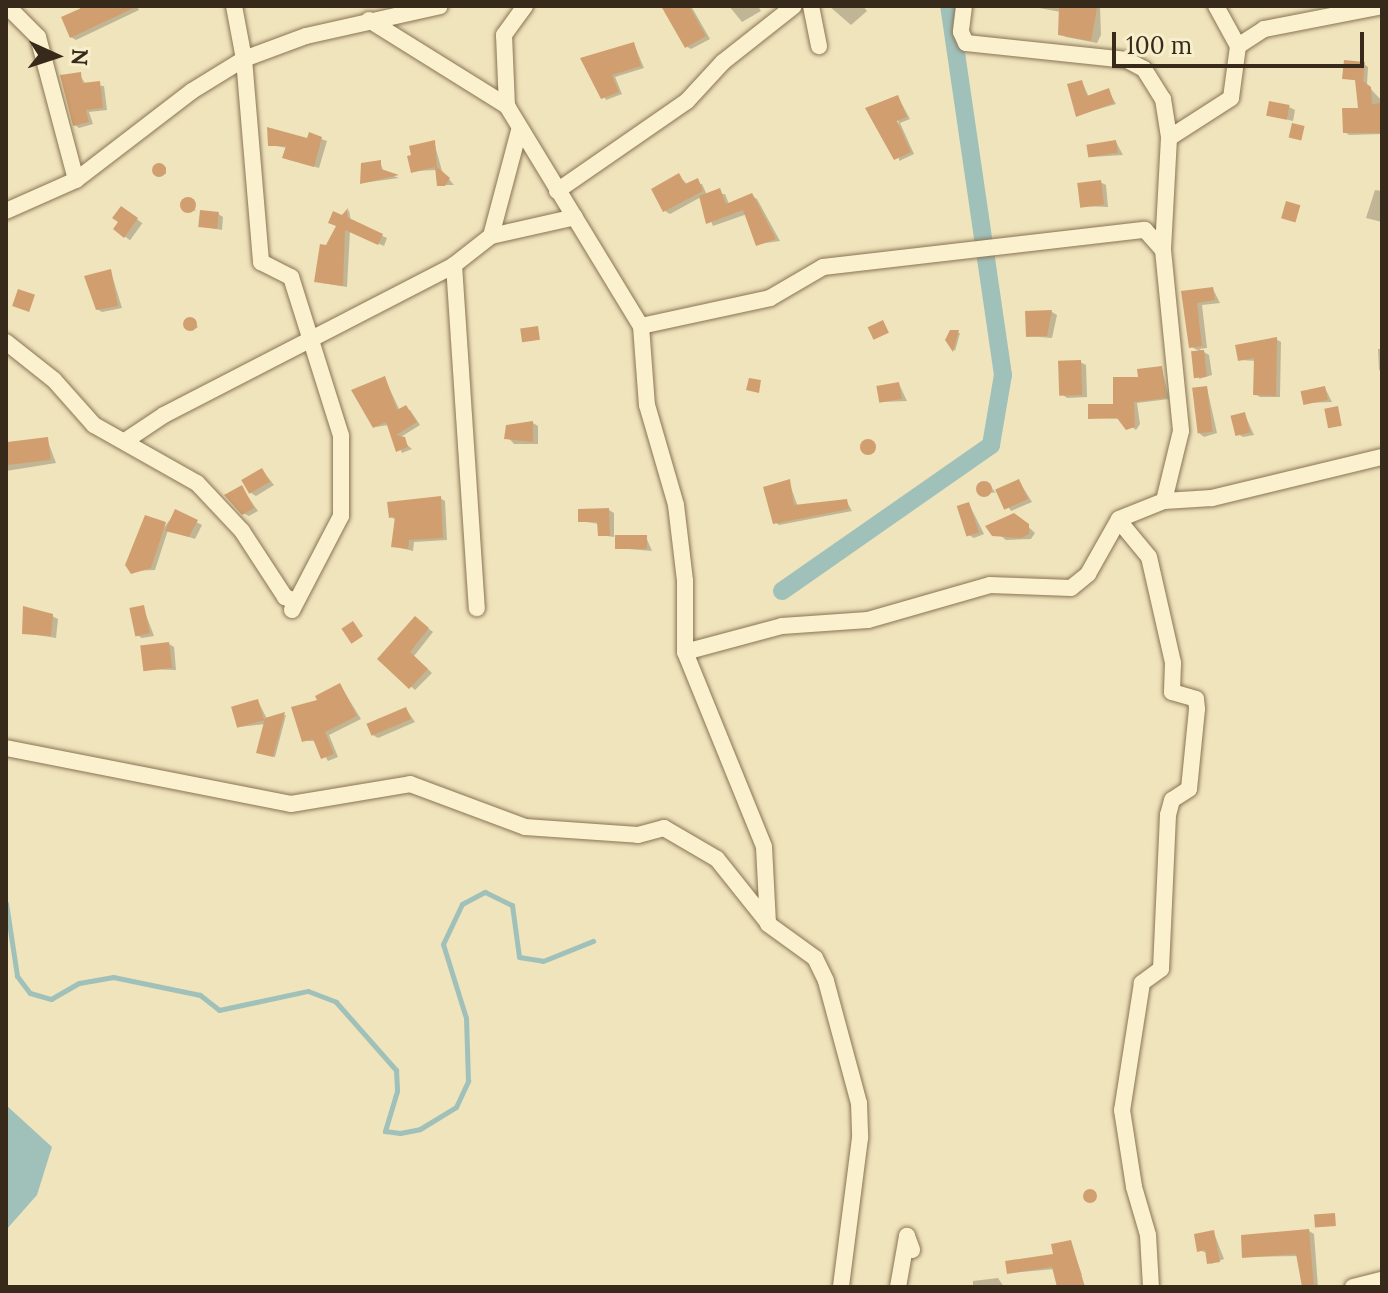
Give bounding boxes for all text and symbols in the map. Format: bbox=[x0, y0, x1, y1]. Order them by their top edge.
north arrow bbox=[16, 16, 96, 96]
scale bar bbox=[1116, 16, 1368, 66]
text: 100 m bbox=[1126, 30, 1192, 61]
text: N bbox=[66, 48, 94, 66]

